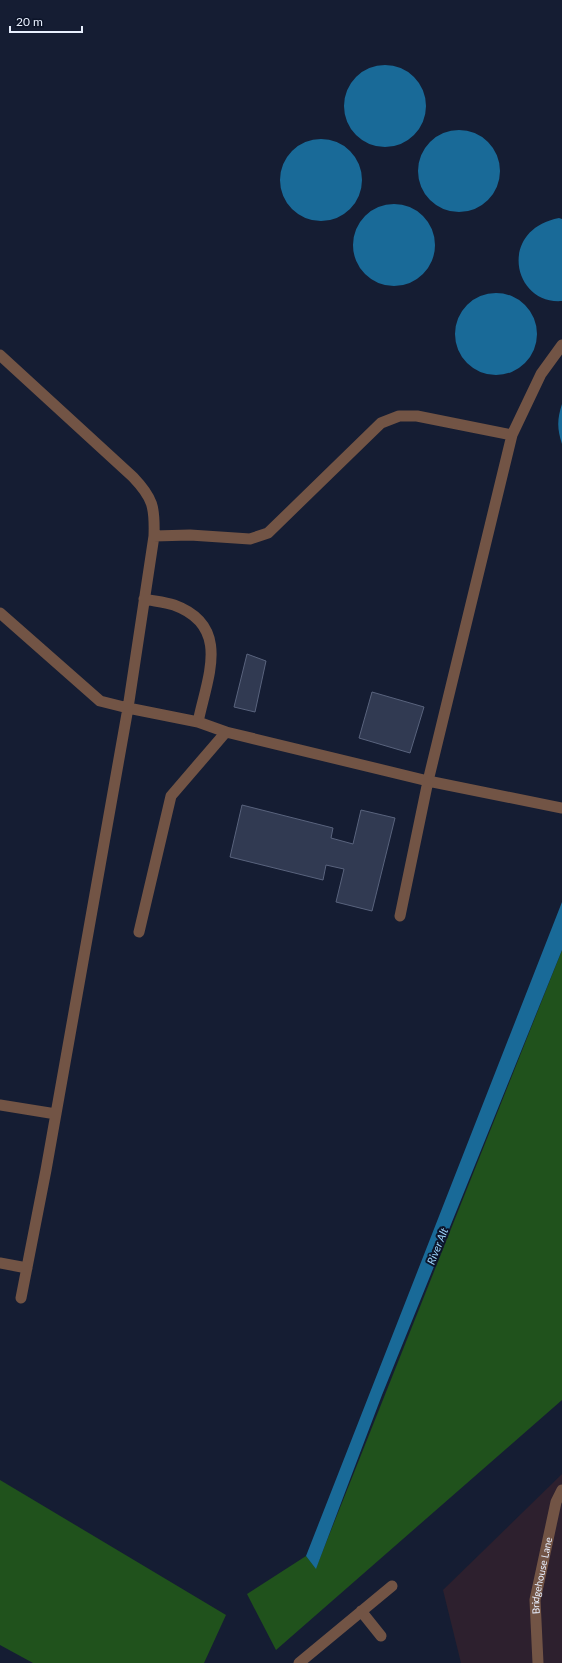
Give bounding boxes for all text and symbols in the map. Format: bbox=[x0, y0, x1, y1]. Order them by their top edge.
scale bar bbox=[10, 8, 82, 34]
text: 20 m bbox=[16, 14, 43, 29]
water label: River Alt bbox=[424, 1226, 450, 1266]
street label: Bridgehouse Lane bbox=[529, 1536, 554, 1615]

